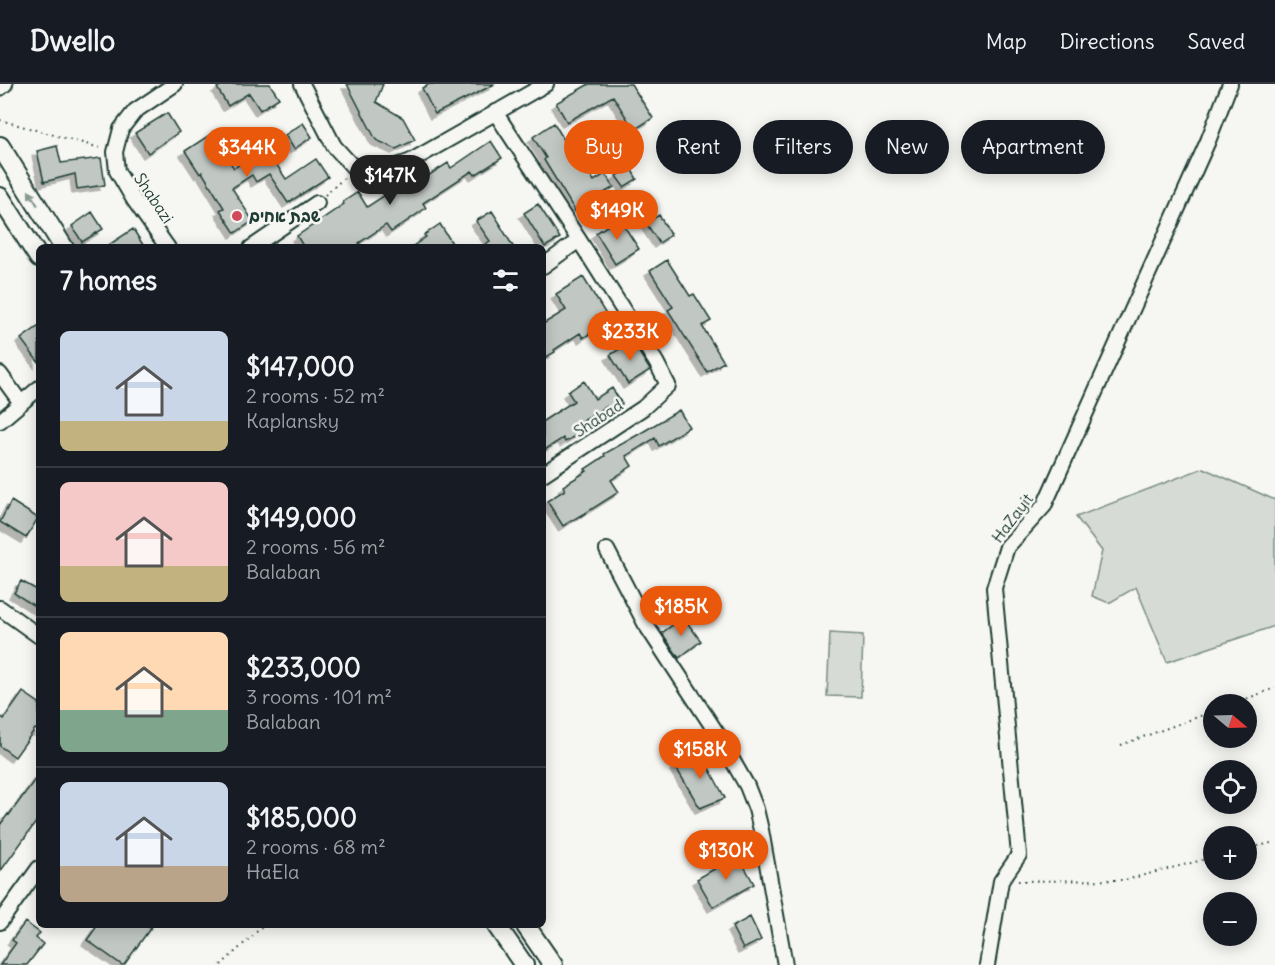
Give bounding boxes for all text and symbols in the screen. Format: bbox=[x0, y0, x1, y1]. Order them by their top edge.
text: Dwello bbox=[30, 23, 115, 59]
text: Map bbox=[986, 28, 1027, 55]
text: Directions bbox=[1060, 28, 1154, 55]
text: Saved bbox=[1187, 28, 1245, 55]
chip: Buy bbox=[564, 120, 644, 174]
chip: Rent bbox=[656, 120, 741, 174]
chip: Filters bbox=[753, 120, 853, 174]
chip: New bbox=[865, 120, 949, 174]
chip: Apartment bbox=[961, 120, 1105, 174]
pin: $344K bbox=[205, 127, 289, 178]
text: $344K bbox=[218, 134, 276, 159]
pin: $147K bbox=[348, 155, 432, 206]
text: $147K bbox=[364, 162, 416, 187]
street label: Shabazi bbox=[130, 169, 178, 227]
one-way arrow bbox=[27, 190, 38, 206]
pin: $149K bbox=[575, 190, 659, 241]
text: $149K bbox=[590, 197, 644, 222]
place label: שבת אחים bbox=[249, 206, 321, 226]
marker: שבת אחים bbox=[230, 209, 244, 223]
text: 7 homes bbox=[60, 264, 157, 297]
icon: filters bbox=[489, 264, 522, 297]
pin: $233K bbox=[588, 311, 672, 362]
text: $233K bbox=[601, 318, 659, 343]
text: $147,000 bbox=[246, 350, 355, 383]
icon: home bbox=[108, 355, 180, 427]
text: 2 rooms · 52 m² bbox=[246, 383, 385, 408]
street label: Shabad bbox=[570, 395, 626, 441]
text: Kaplansky bbox=[246, 408, 339, 433]
street label: HaZayit bbox=[987, 489, 1037, 547]
text: $149,000 bbox=[246, 501, 357, 534]
icon: home bbox=[108, 506, 180, 578]
text: 2 rooms · 56 m² bbox=[246, 534, 386, 559]
text: Balaban bbox=[246, 559, 320, 584]
pin: $185K bbox=[639, 586, 723, 637]
text: $185K bbox=[654, 593, 708, 618]
text: $233,000 bbox=[246, 651, 361, 684]
icon: home bbox=[108, 656, 180, 728]
text: 3 rooms · 101 m² bbox=[246, 684, 392, 709]
north arrow bbox=[1203, 694, 1257, 748]
map controls bbox=[1203, 694, 1257, 946]
text: Balaban bbox=[246, 709, 320, 734]
pin: $158K bbox=[658, 729, 742, 780]
text: $158K bbox=[673, 736, 727, 761]
button: locate bbox=[1203, 760, 1257, 814]
text: $185,000 bbox=[246, 801, 357, 834]
icon: home bbox=[108, 806, 180, 878]
button: + bbox=[1203, 826, 1257, 880]
pin: $130K bbox=[684, 830, 768, 881]
text: 2 rooms · 68 m² bbox=[246, 834, 386, 859]
text: $130K bbox=[698, 837, 754, 862]
text: HaEla bbox=[246, 859, 299, 884]
button: − bbox=[1203, 892, 1257, 946]

